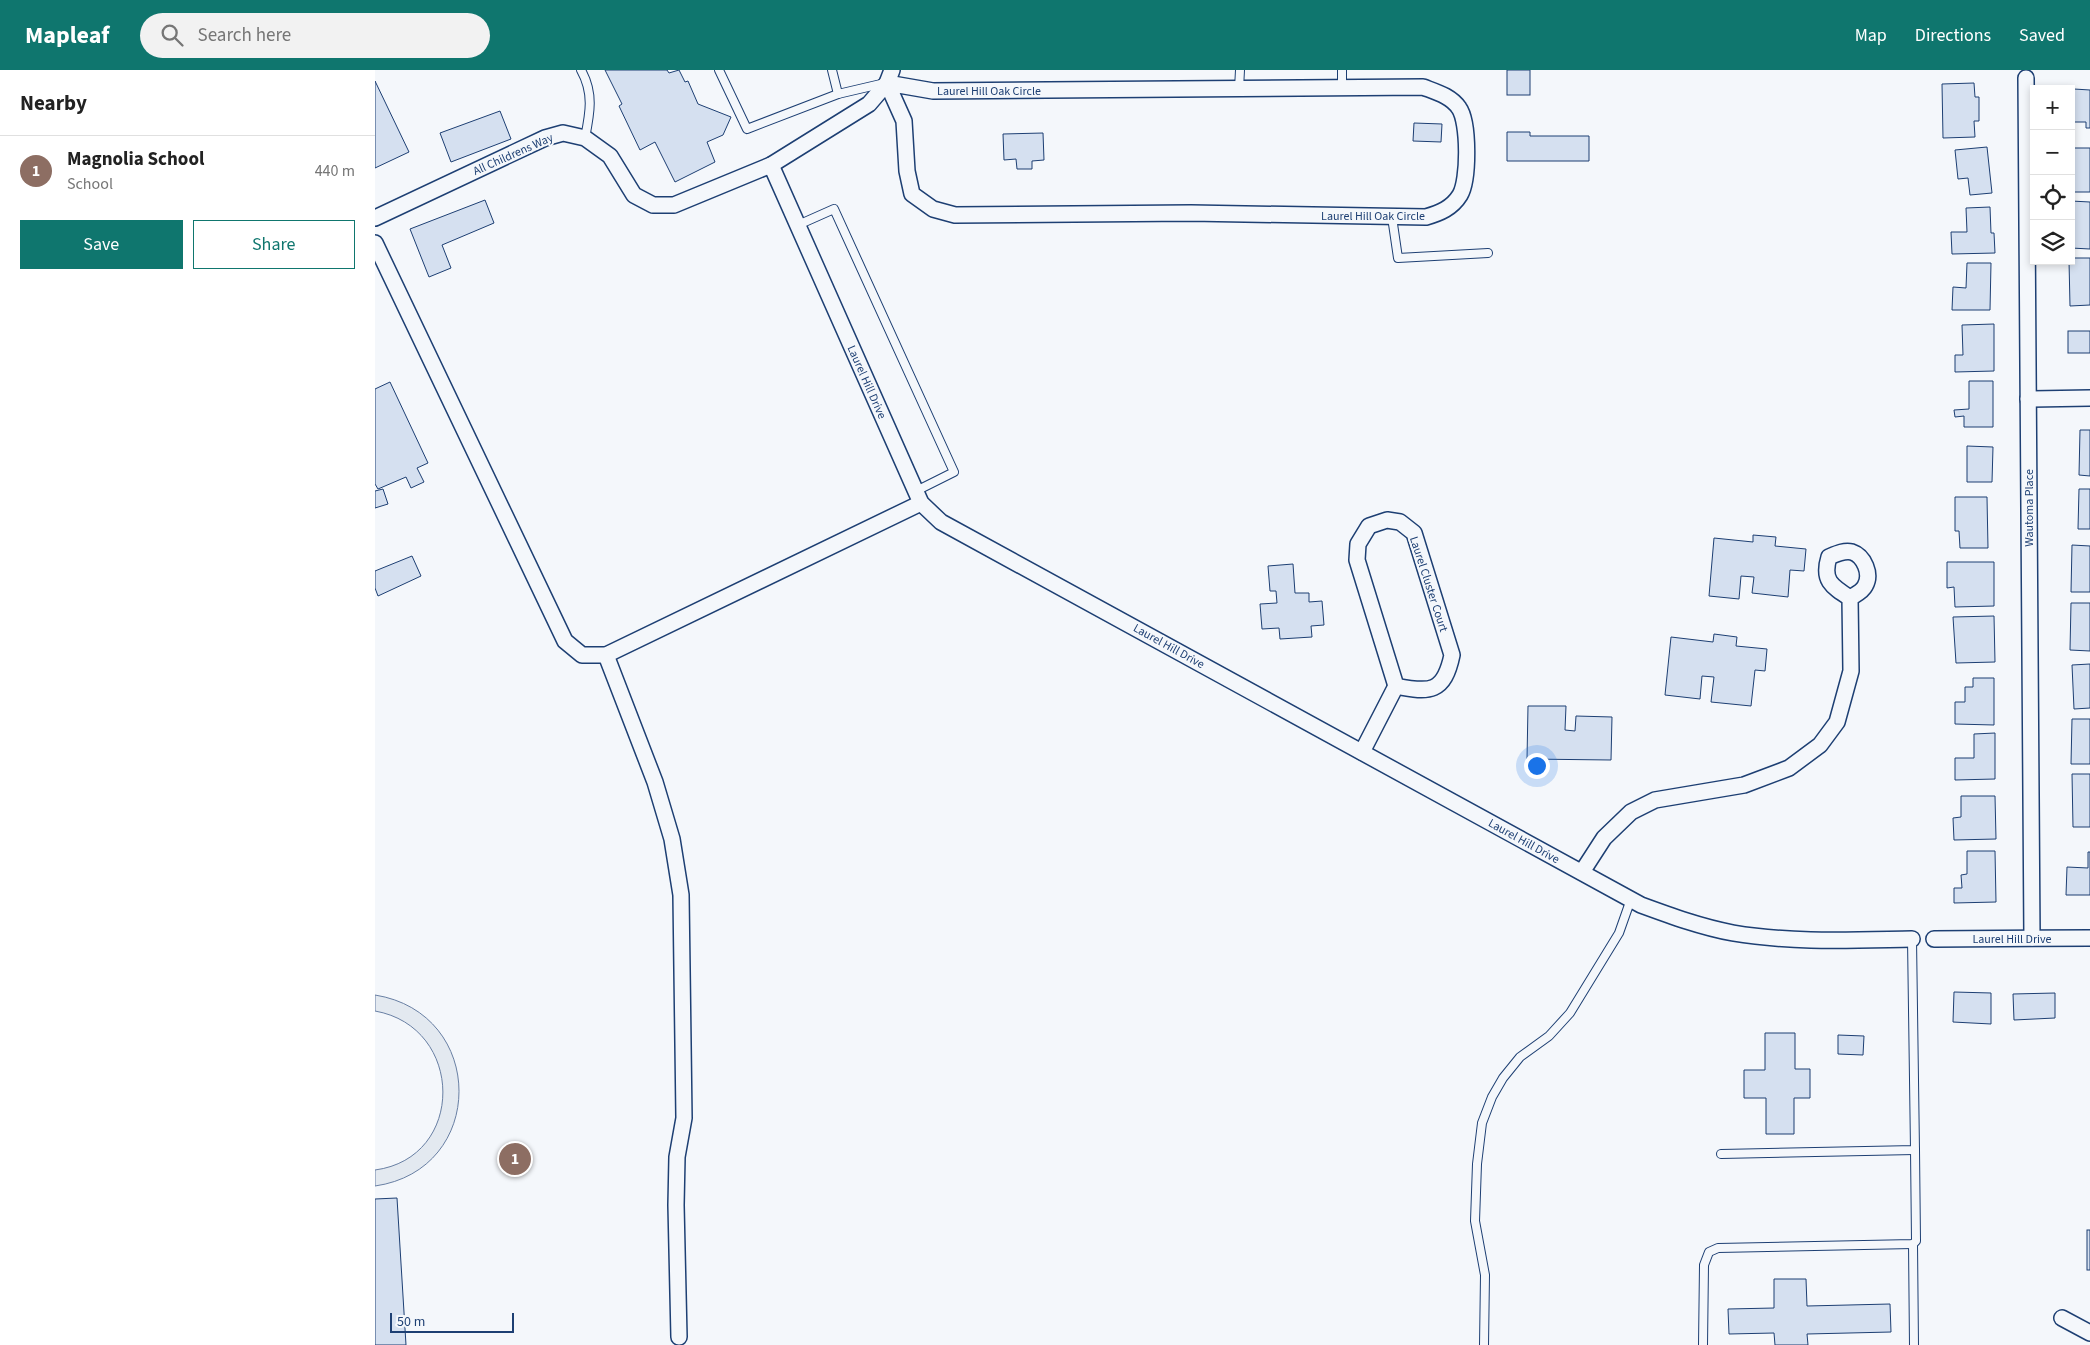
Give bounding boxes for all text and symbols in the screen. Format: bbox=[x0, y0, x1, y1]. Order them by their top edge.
search box bbox=[140, 13, 490, 58]
text: Mapleaf bbox=[25, 18, 110, 53]
icon: search bbox=[158, 21, 186, 49]
text: Search here bbox=[198, 22, 291, 49]
text: Map bbox=[1855, 23, 1887, 48]
text: Directions bbox=[1915, 23, 1991, 48]
text: Saved bbox=[2019, 23, 2065, 48]
street label: Laurel Hill Oak Circle bbox=[937, 83, 1041, 100]
map controls bbox=[2030, 85, 2075, 265]
button: + bbox=[2030, 85, 2075, 130]
text: Nearby bbox=[20, 88, 87, 118]
street label: All Childrens Way bbox=[470, 129, 556, 180]
button: − bbox=[2030, 130, 2075, 175]
text: Magnolia School bbox=[67, 146, 204, 173]
text: 1 bbox=[32, 160, 40, 182]
text: 440 m bbox=[315, 160, 355, 182]
text: School bbox=[67, 173, 113, 195]
button: locate bbox=[2030, 175, 2075, 220]
street label: Laurel Hill Oak Circle bbox=[1321, 208, 1425, 225]
button: Save bbox=[20, 220, 183, 269]
button: Share bbox=[193, 220, 355, 269]
button: layers bbox=[2030, 220, 2075, 265]
street label: Laurel Hill Drive bbox=[843, 343, 890, 422]
street label: Wautoma Place bbox=[2021, 469, 2038, 547]
street label: Laurel Cluster Court bbox=[1405, 534, 1452, 634]
street label: Laurel Hill Drive bbox=[1130, 620, 1208, 673]
your location bbox=[1524, 753, 1550, 779]
street label: Laurel Hill Drive bbox=[1485, 815, 1563, 868]
street label: Laurel Hill Drive bbox=[1972, 931, 2052, 948]
pin: 1 bbox=[499, 1140, 531, 1178]
scale bar bbox=[390, 1310, 514, 1333]
text: 50 m bbox=[397, 1312, 425, 1332]

